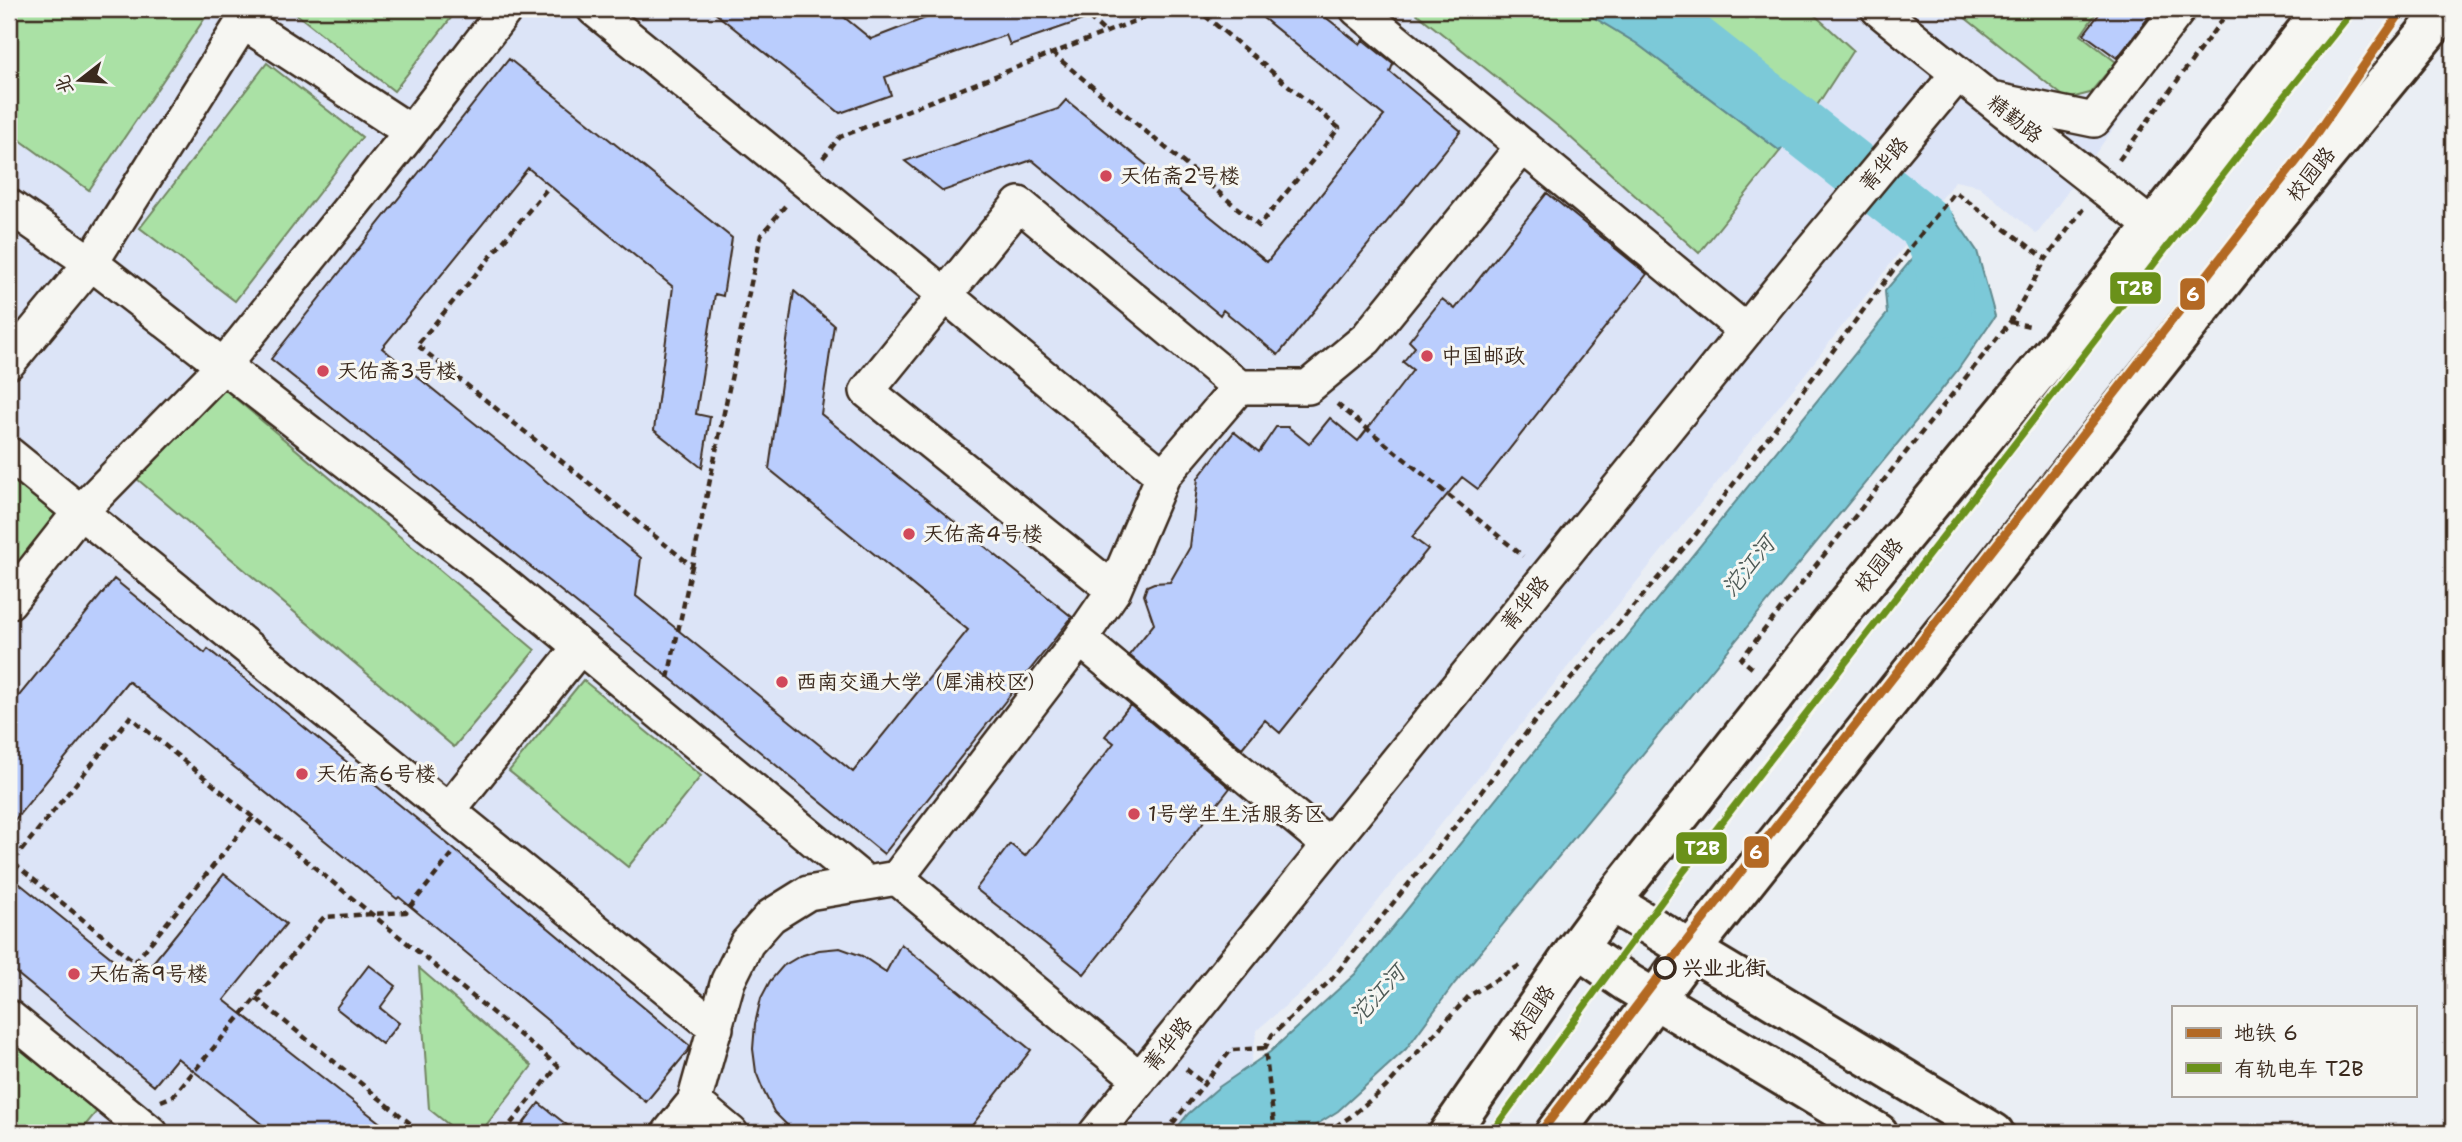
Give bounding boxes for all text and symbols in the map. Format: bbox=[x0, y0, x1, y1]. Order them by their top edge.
north arrow bbox=[46, 46, 116, 116]
text: 北 bbox=[49, 72, 79, 98]
street label: 精勤路 bbox=[1982, 89, 2048, 149]
street label: 菁华路 bbox=[1853, 131, 1915, 197]
street label: 校园路 bbox=[2280, 141, 2342, 207]
place label: 天佑斋2号楼 bbox=[1120, 162, 1240, 190]
marker: 天佑斋2号楼 bbox=[1098, 168, 1114, 184]
line badge: T2B bbox=[2109, 271, 2162, 305]
text: T2B bbox=[2117, 276, 2153, 301]
line badge: 6 bbox=[2179, 277, 2206, 311]
text: 6 bbox=[2186, 282, 2200, 307]
place label: 中国邮政 bbox=[1441, 342, 1525, 370]
marker: 中国邮政 bbox=[1419, 348, 1435, 364]
place label: 天佑斋3号楼 bbox=[337, 357, 457, 385]
marker: 天佑斋3号楼 bbox=[315, 363, 331, 379]
place label: 天佑斋4号楼 bbox=[923, 520, 1043, 548]
marker: 天佑斋4号楼 bbox=[901, 526, 917, 542]
water label: 沱江河 bbox=[1715, 527, 1784, 602]
street label: 校园路 bbox=[1848, 532, 1910, 598]
street label: 菁华路 bbox=[1494, 570, 1556, 636]
place label: 西南交通大学（犀浦校区） bbox=[796, 668, 1048, 696]
marker: 西南交通大学（犀浦校区） bbox=[774, 674, 790, 690]
place label: 天佑斋6号楼 bbox=[316, 760, 436, 788]
marker: 天佑斋6号楼 bbox=[294, 766, 310, 782]
place label: 1号学生生活服务区 bbox=[1148, 800, 1325, 828]
marker: 1号学生生活服务区 bbox=[1126, 806, 1142, 822]
line badge: T2B bbox=[1675, 831, 1728, 865]
line badge: 6 bbox=[1743, 835, 1770, 869]
text: T2B bbox=[1684, 836, 1720, 861]
text: 6 bbox=[1749, 840, 1763, 865]
place label: 兴业北街 bbox=[1682, 954, 1766, 982]
water label: 沱江河 bbox=[1343, 956, 1414, 1029]
marker: 兴业北街 bbox=[1654, 957, 1676, 979]
place label: 天佑斋9号楼 bbox=[88, 960, 208, 988]
marker: 天佑斋9号楼 bbox=[66, 966, 82, 982]
street label: 校园路 bbox=[1503, 979, 1561, 1047]
legend bbox=[2172, 1006, 2416, 1096]
street label: 菁华路 bbox=[1137, 1011, 1199, 1077]
text: 地铁 6 bbox=[2234, 1019, 2298, 1047]
text: 有轨电车 T2B bbox=[2234, 1055, 2364, 1083]

